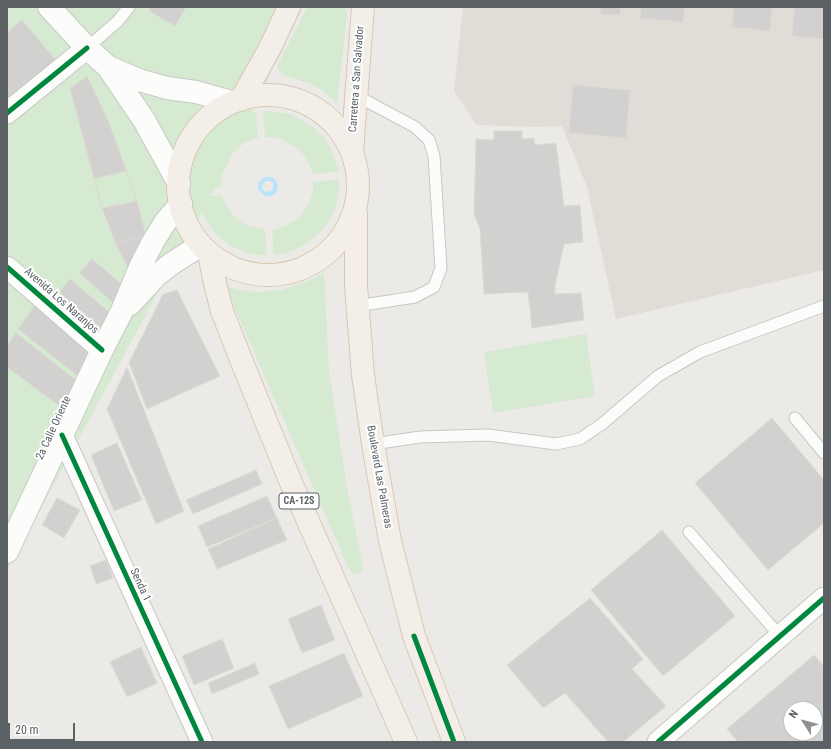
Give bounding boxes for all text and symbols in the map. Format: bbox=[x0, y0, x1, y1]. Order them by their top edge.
street label: Carretera a San Salvador bbox=[347, 25, 367, 133]
street label: Avenida Los Naranjos bbox=[21, 265, 101, 337]
street label: 2a Calle Oriente bbox=[33, 394, 75, 462]
street label: Boulevard Las Palmeras bbox=[363, 424, 395, 530]
road number: CA-12S bbox=[279, 493, 319, 509]
street label: Senda 1 bbox=[127, 566, 153, 604]
north arrow bbox=[783, 701, 823, 741]
text: N bbox=[786, 708, 801, 721]
scale bar bbox=[10, 715, 77, 741]
text: 20 m bbox=[15, 723, 39, 737]

